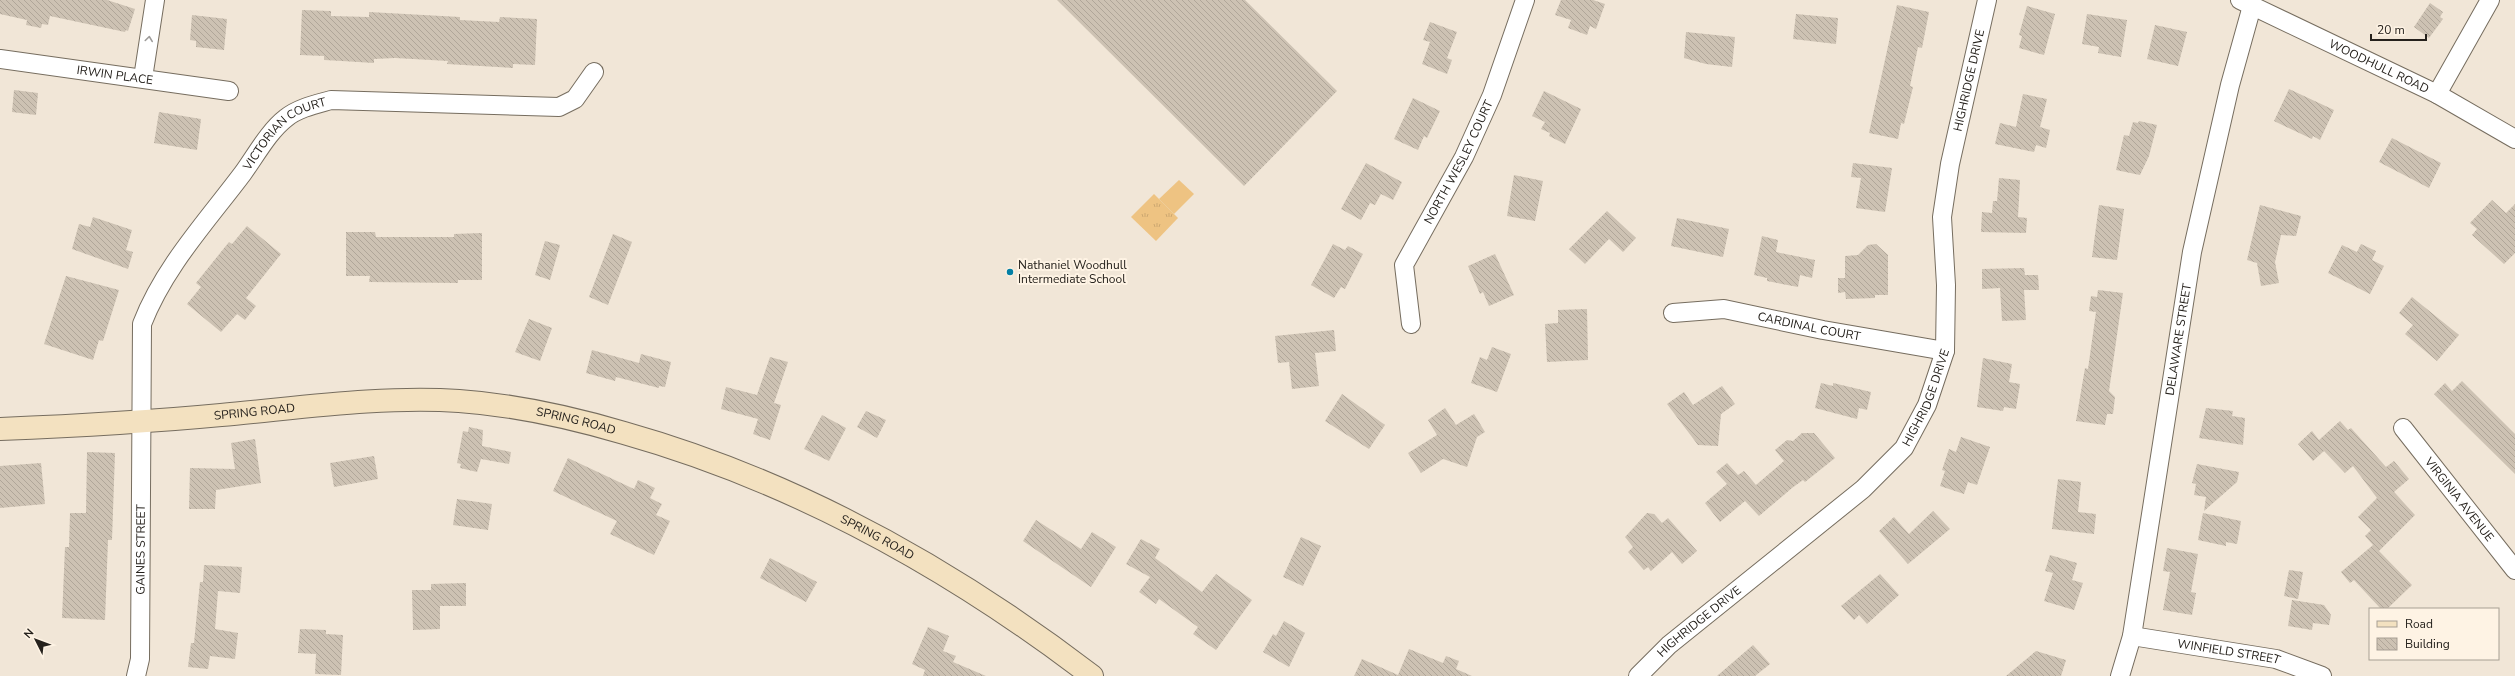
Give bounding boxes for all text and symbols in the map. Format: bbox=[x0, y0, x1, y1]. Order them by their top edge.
scale bar bbox=[2371, 16, 2426, 42]
text: 20 m bbox=[2377, 22, 2405, 38]
street label: HIGHRIDGE DRIVE bbox=[1950, 28, 1988, 133]
one-way arrow bbox=[144, 36, 153, 42]
street label: WOODHULL ROAD bbox=[2326, 36, 2432, 97]
street label: IRWIN PLACE bbox=[76, 62, 154, 88]
street label: VICTORIAN COURT bbox=[239, 94, 328, 174]
street label: NORTH WESLEY COURT bbox=[1420, 97, 1497, 227]
place label: Nathaniel Woodhull Intermediate School bbox=[1018, 257, 1127, 287]
marker: Nathaniel Woodhull Intermediate School bbox=[1005, 267, 1015, 277]
street label: DELAWARE STREET bbox=[2162, 281, 2195, 397]
street label: CARDINAL COURT bbox=[1756, 308, 1863, 344]
street label: HIGHRIDGE DRIVE bbox=[1898, 347, 1953, 449]
street label: SPRING ROAD bbox=[213, 400, 296, 424]
street label: SPRING ROAD bbox=[535, 403, 618, 438]
street label: VIRGINIA AVENUE bbox=[2421, 453, 2498, 545]
street label: GAINES STREET bbox=[132, 503, 149, 595]
street label: SPRING ROAD bbox=[838, 511, 917, 564]
street label: HIGHRIDGE DRIVE bbox=[1653, 582, 1744, 661]
legend bbox=[2369, 608, 2499, 660]
text: Road bbox=[2405, 616, 2433, 632]
north arrow bbox=[16, 620, 56, 660]
text: N bbox=[21, 626, 37, 642]
street label: WINFIELD STREET bbox=[2176, 635, 2283, 668]
text: Building bbox=[2405, 636, 2450, 652]

